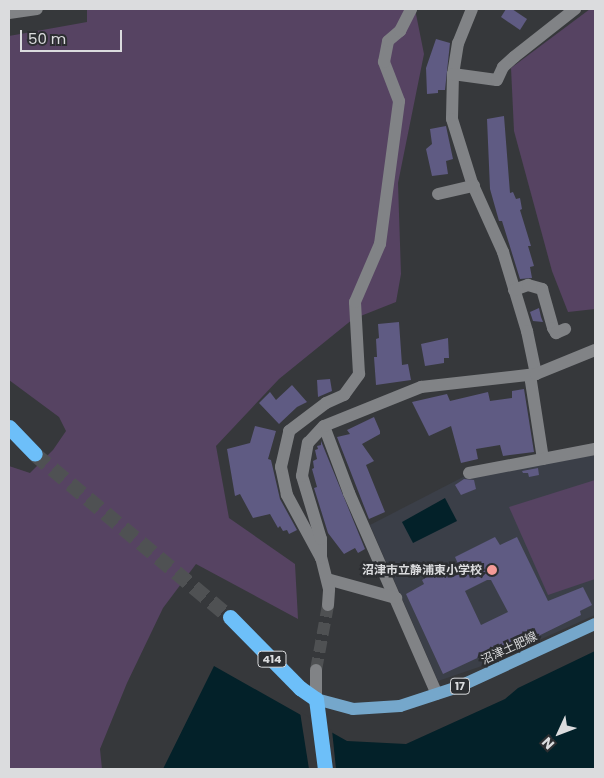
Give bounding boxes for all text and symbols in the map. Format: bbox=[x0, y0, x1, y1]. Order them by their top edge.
scale bar bbox=[22, 20, 125, 52]
text: 50 m bbox=[28, 28, 66, 49]
place label: 沼津市立静浦東小学校 bbox=[362, 563, 482, 577]
marker: 沼津市立静浦東小学校 bbox=[486, 564, 498, 576]
street label: 沼津土肥線 bbox=[479, 629, 539, 667]
road number: 414 bbox=[257, 651, 287, 668]
road number: 17 bbox=[449, 678, 471, 694]
north arrow bbox=[534, 708, 584, 758]
text: N bbox=[537, 733, 559, 754]

